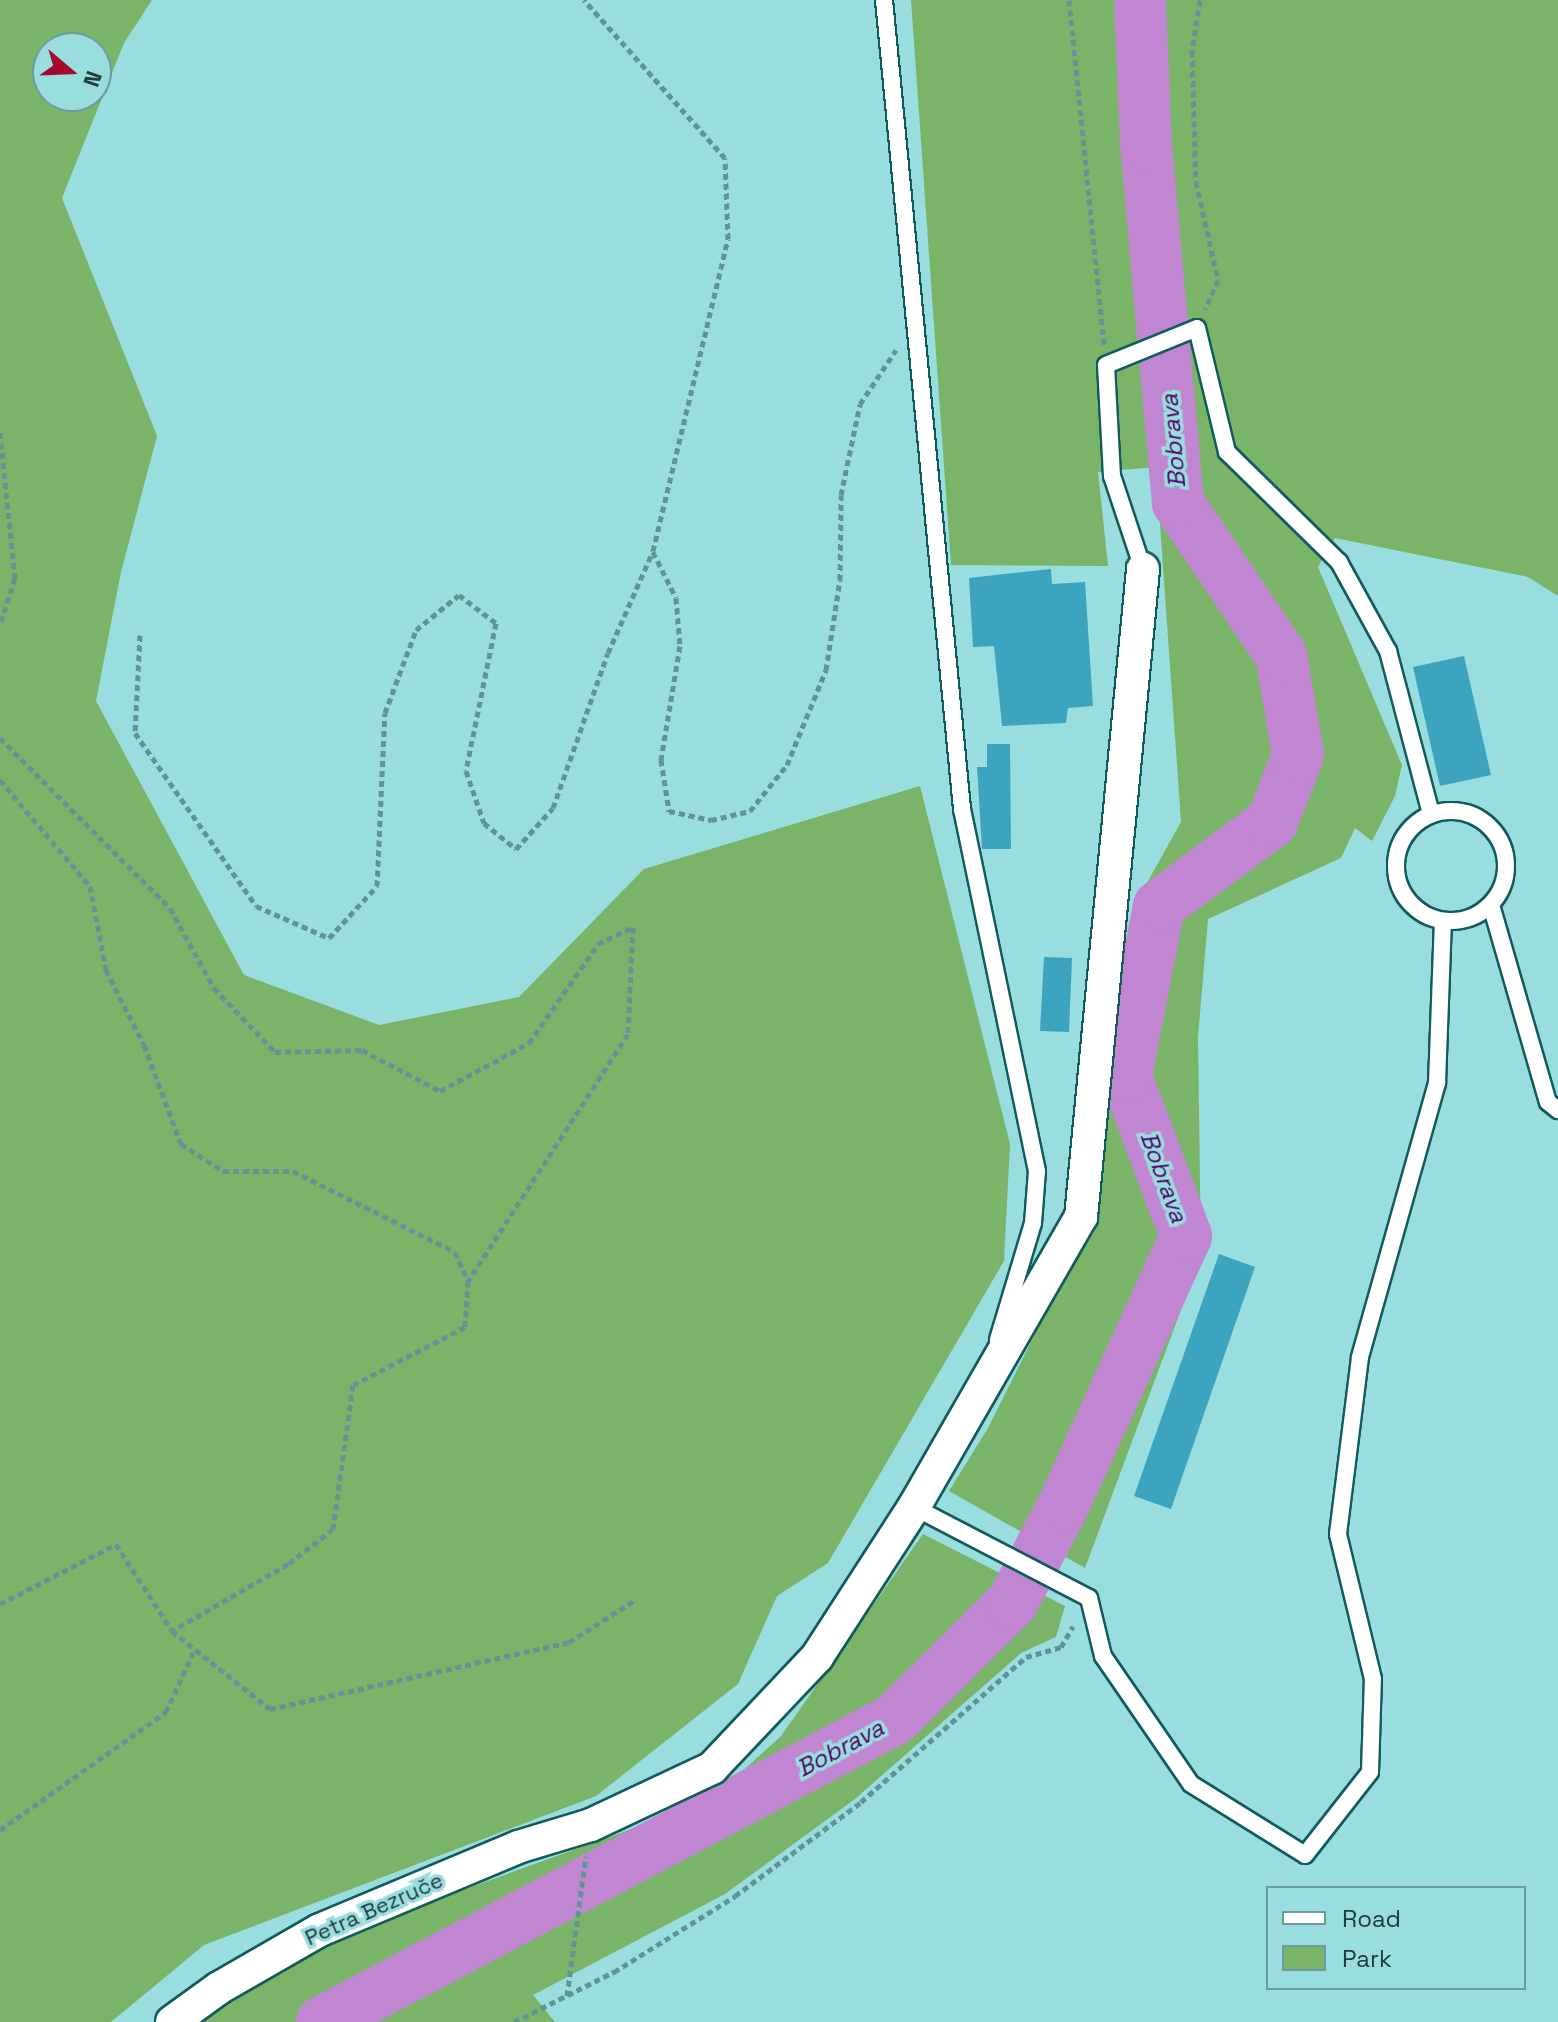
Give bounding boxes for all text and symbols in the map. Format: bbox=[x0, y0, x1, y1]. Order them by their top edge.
north arrow bbox=[32, 32, 112, 112]
text: N bbox=[77, 68, 108, 91]
water label: Bobrava bbox=[1155, 393, 1191, 489]
water label: Bobrava bbox=[1134, 1128, 1194, 1226]
water label: Bobrava bbox=[792, 1713, 888, 1783]
street label: Petra Bezruče bbox=[301, 1867, 447, 1951]
legend bbox=[1266, 1886, 1526, 1990]
text: Road bbox=[1342, 1903, 1401, 1934]
text: Park bbox=[1342, 1943, 1392, 1974]

